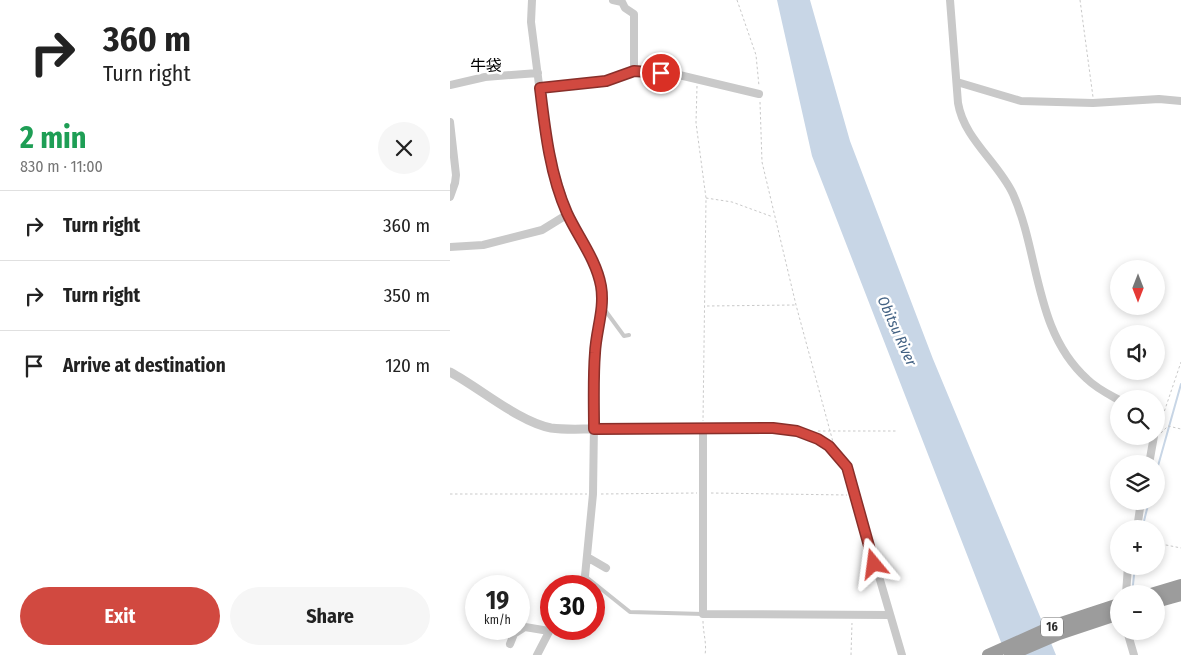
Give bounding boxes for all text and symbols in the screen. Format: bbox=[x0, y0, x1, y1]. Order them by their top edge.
text: 360 m bbox=[103, 18, 191, 60]
icon: right bbox=[20, 20, 85, 85]
pin bbox=[640, 52, 682, 94]
district label: 牛袋 bbox=[470, 56, 502, 75]
icon: arrive bbox=[647, 59, 675, 87]
text: Turn right bbox=[103, 60, 191, 87]
text: 2 min bbox=[20, 120, 87, 156]
button: close bbox=[378, 122, 430, 174]
text: 830 m · 11:00 bbox=[20, 157, 103, 176]
icon: right bbox=[20, 212, 48, 240]
text: Turn right bbox=[63, 214, 140, 237]
text: 360 m bbox=[383, 214, 430, 237]
north arrow bbox=[1110, 260, 1165, 315]
map controls bbox=[1110, 260, 1165, 640]
icon: right bbox=[20, 282, 48, 310]
text: Turn right bbox=[63, 284, 140, 307]
text: 350 m bbox=[384, 284, 430, 307]
water label: Obitsu River bbox=[874, 293, 921, 369]
button: sound bbox=[1110, 325, 1165, 380]
icon: arrive bbox=[20, 352, 48, 380]
text: Arrive at destination bbox=[63, 354, 226, 377]
text: 120 m bbox=[385, 354, 430, 377]
button: search bbox=[1110, 390, 1165, 445]
button: layers bbox=[1110, 455, 1165, 510]
button: + bbox=[1110, 520, 1165, 575]
position arrow bbox=[847, 537, 899, 589]
speed limit sign: 30 bbox=[540, 575, 605, 640]
button: − bbox=[1110, 585, 1165, 640]
text: 19 bbox=[486, 586, 509, 616]
button: Exit bbox=[20, 587, 220, 645]
button: Share bbox=[230, 587, 430, 645]
text: km/h bbox=[484, 613, 511, 627]
road number: 16 bbox=[1041, 618, 1063, 636]

